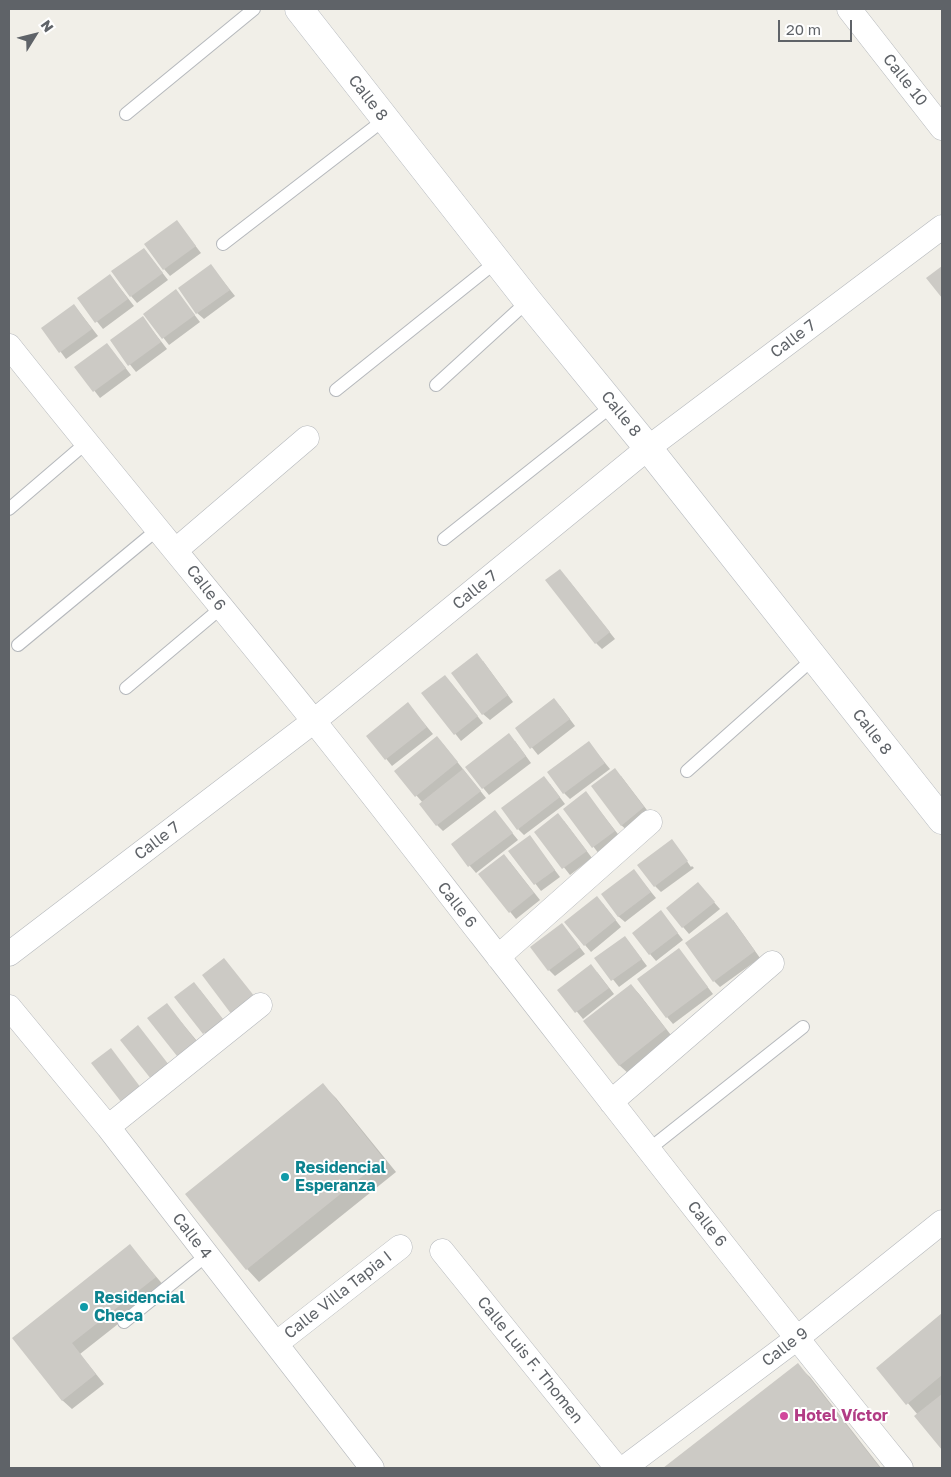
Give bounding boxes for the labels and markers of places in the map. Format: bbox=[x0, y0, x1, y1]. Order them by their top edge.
place label: Residencial Esperanza bbox=[295, 1158, 386, 1196]
marker: Residencial Esperanza bbox=[279, 1171, 291, 1183]
place label: Residencial Checa bbox=[94, 1288, 185, 1326]
marker: Residencial Checa bbox=[78, 1301, 90, 1313]
place label: Hotel Víctor bbox=[794, 1406, 888, 1426]
marker: Hotel Víctor bbox=[778, 1410, 790, 1422]

